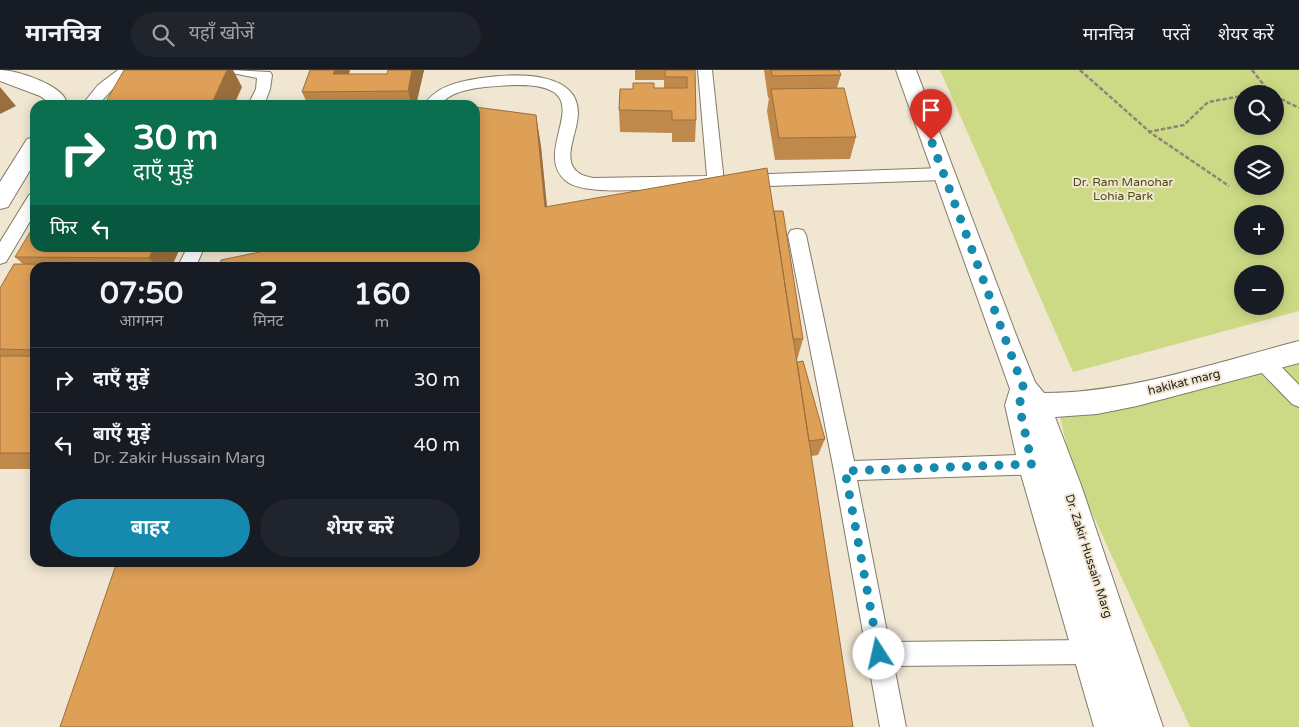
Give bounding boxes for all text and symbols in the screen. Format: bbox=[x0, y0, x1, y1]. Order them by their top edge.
search box bbox=[131, 12, 481, 57]
text: मानचित्र bbox=[25, 19, 101, 48]
icon: search bbox=[149, 21, 177, 49]
text: यहाँ खोजें bbox=[189, 22, 254, 44]
text: मानचित्र bbox=[1083, 23, 1134, 45]
text: परतें bbox=[1162, 23, 1190, 45]
text: शेयर करें bbox=[1218, 23, 1274, 45]
map controls bbox=[1234, 85, 1284, 315]
button: search bbox=[1234, 85, 1284, 135]
pin bbox=[910, 89, 952, 140]
icon: arrive bbox=[917, 96, 945, 124]
text: 30 m bbox=[133, 117, 218, 159]
icon: right bbox=[50, 120, 115, 185]
button: layers bbox=[1234, 145, 1284, 195]
text: दाएँ मुड़ें bbox=[133, 159, 193, 185]
park label: Dr. Ram Manohar Lohia Park bbox=[1073, 175, 1174, 203]
button: + bbox=[1234, 205, 1284, 255]
icon: left bbox=[87, 215, 115, 243]
text: फिर bbox=[50, 217, 77, 239]
button: − bbox=[1234, 265, 1284, 315]
text: 07:50 bbox=[100, 275, 183, 312]
text: 2 bbox=[259, 275, 278, 312]
text: 160 bbox=[354, 276, 410, 313]
text: आगमन bbox=[120, 311, 163, 331]
text: मिनट bbox=[253, 311, 284, 331]
text: m bbox=[374, 312, 389, 332]
icon: right bbox=[50, 366, 78, 394]
street label: hakikat marg bbox=[1146, 366, 1222, 398]
text: दाएँ मुड़ें bbox=[93, 368, 149, 390]
text: 30 m bbox=[414, 369, 460, 391]
text: बाएँ मुड़ें bbox=[93, 423, 150, 445]
icon: left bbox=[50, 431, 78, 459]
text: 40 m bbox=[414, 434, 460, 456]
text: Dr. Zakir Hussain Marg bbox=[93, 448, 265, 468]
street label: Dr. Zakir Hussain Marg bbox=[1062, 492, 1116, 620]
button: बाहर bbox=[50, 499, 250, 557]
button: शेयर करें bbox=[260, 499, 460, 557]
position arrow bbox=[852, 627, 904, 679]

